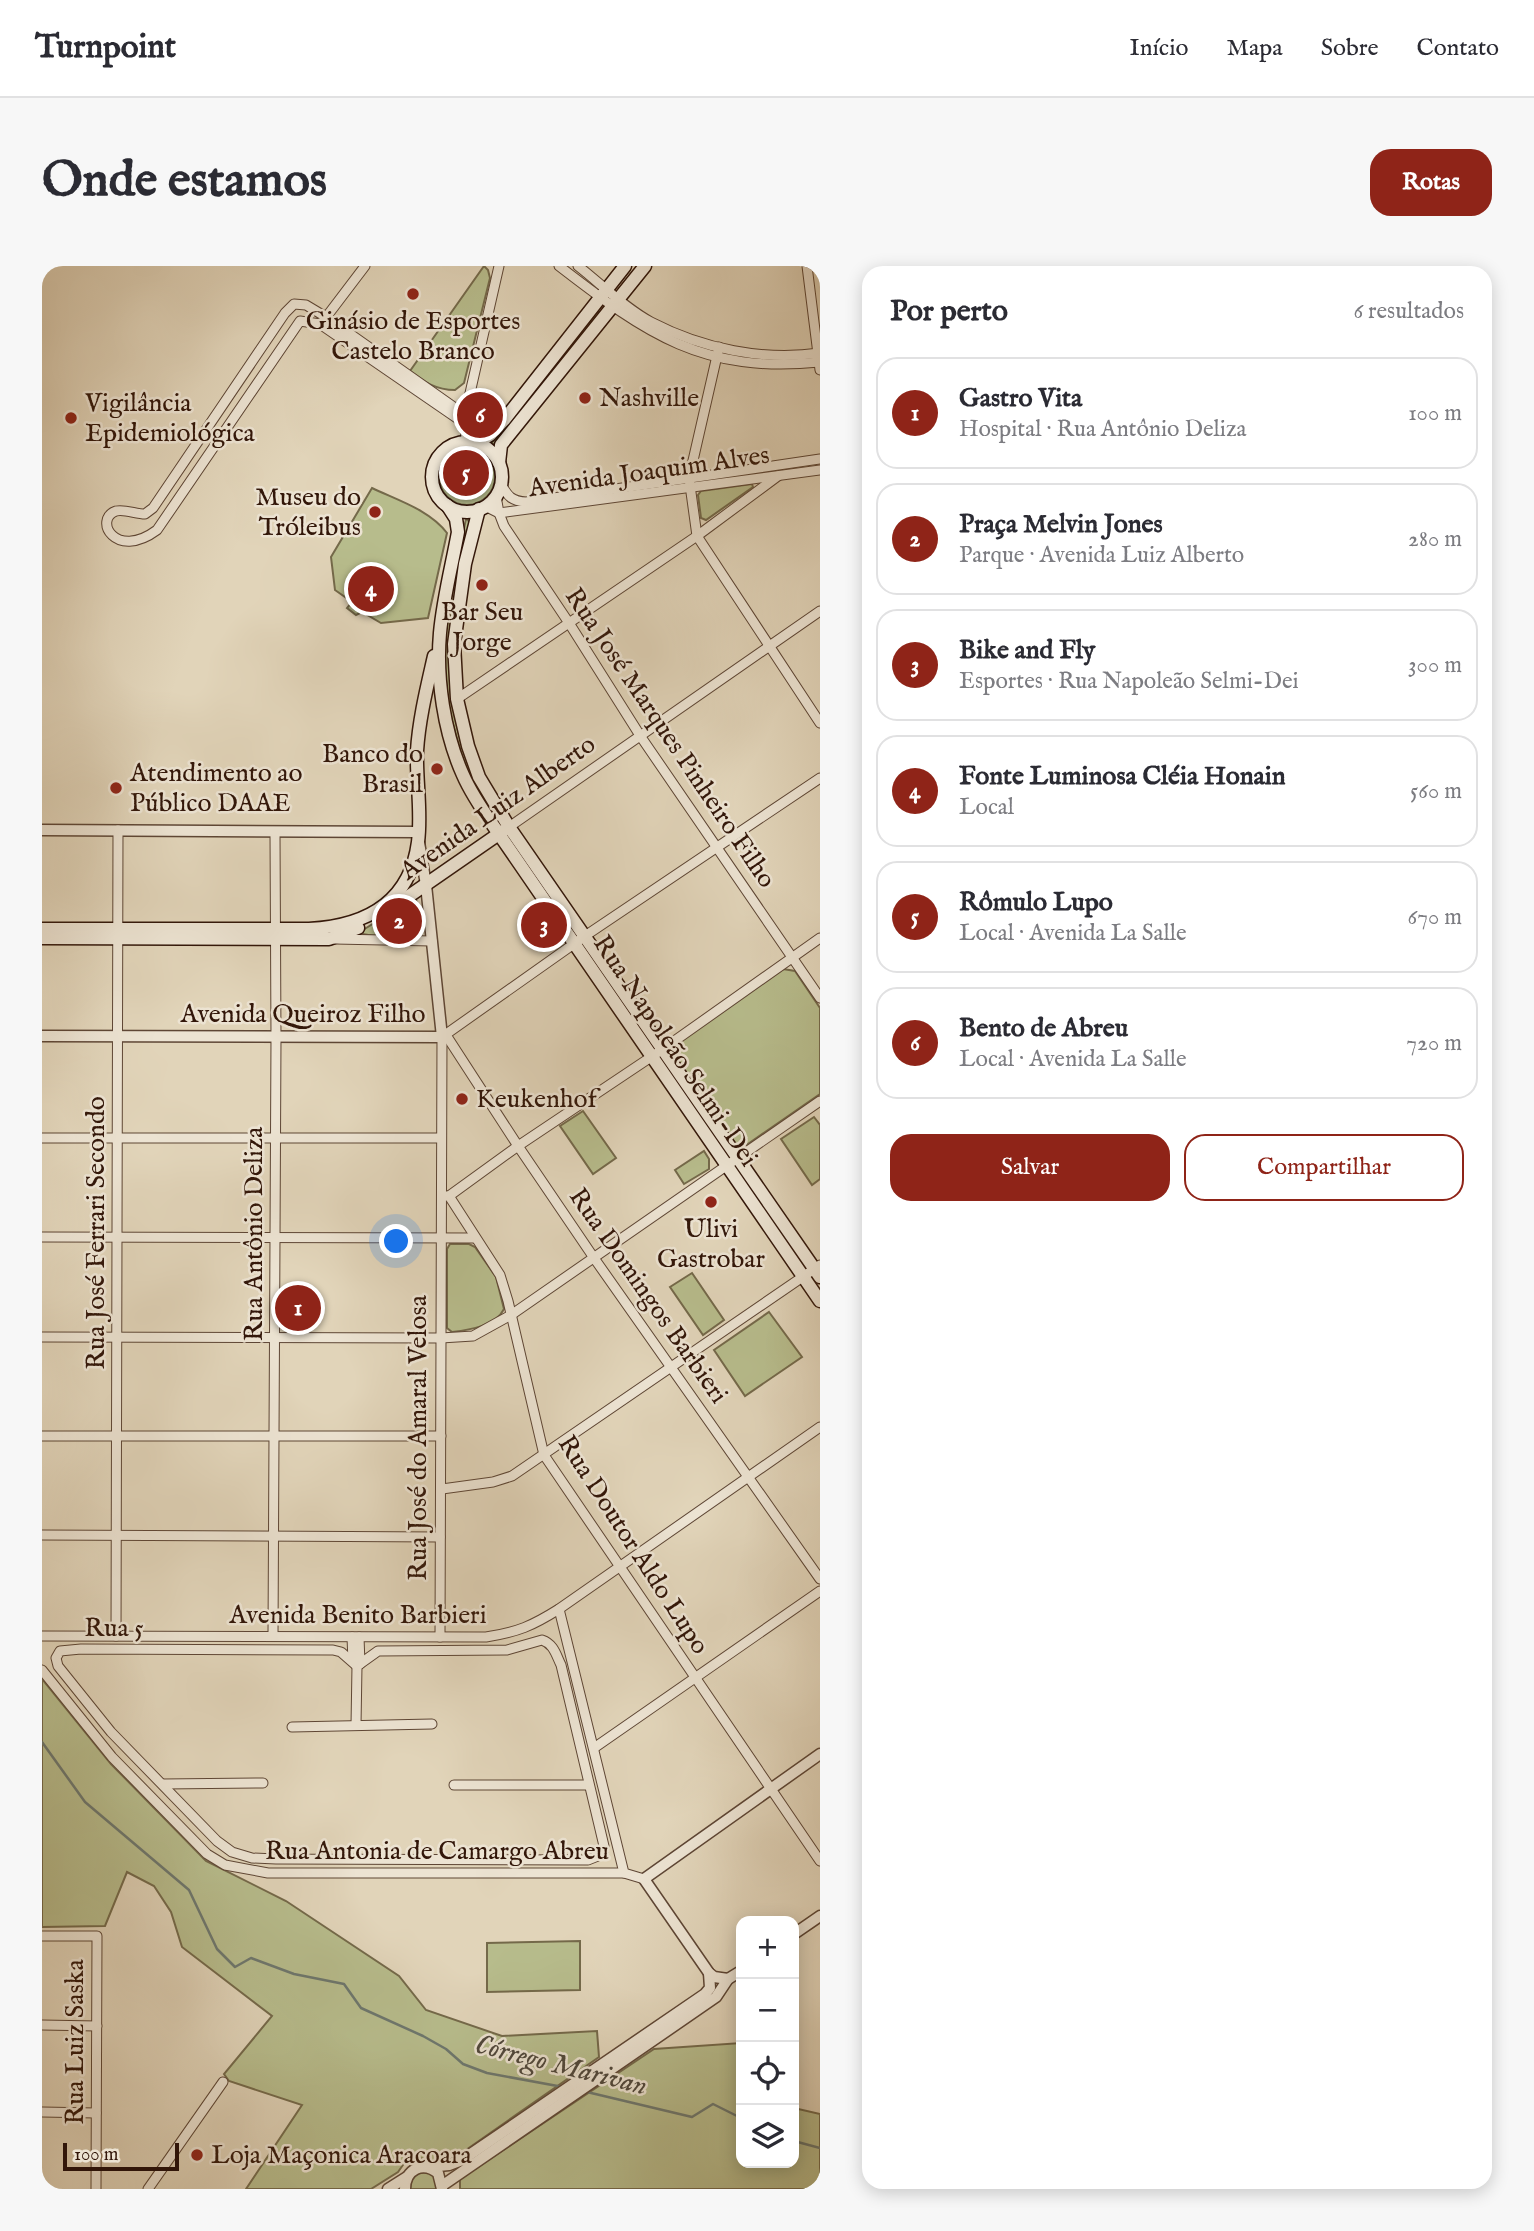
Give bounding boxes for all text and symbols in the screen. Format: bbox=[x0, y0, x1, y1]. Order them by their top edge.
text: Turnpoint bbox=[35, 27, 176, 69]
text: Início bbox=[1129, 33, 1188, 64]
text: Mapa bbox=[1226, 33, 1283, 64]
text: Sobre bbox=[1321, 33, 1379, 64]
text: Contato bbox=[1417, 33, 1499, 64]
button: Rotas bbox=[1370, 149, 1492, 216]
text: Onde estamos bbox=[42, 151, 327, 213]
marker: Ginásio de Esportes Castelo Branco bbox=[405, 286, 421, 302]
text: Por perto bbox=[890, 293, 1008, 331]
text: 6 resultados bbox=[1353, 297, 1464, 326]
place label: Ginásio de Esportes Castelo Branco bbox=[306, 305, 520, 368]
place label: Nashville bbox=[599, 382, 699, 415]
text: Gastro Vita bbox=[959, 382, 1082, 415]
place label: Vigilância Epidemiológica bbox=[84, 387, 256, 450]
pin: 6 bbox=[457, 389, 503, 441]
marker: Nashville bbox=[577, 390, 593, 406]
text: 1 bbox=[911, 399, 919, 428]
text: 100 m bbox=[1408, 399, 1462, 428]
marker: Vigilância Epidemiológica bbox=[63, 410, 79, 426]
text: Hospital · Rua Antônio Deliza bbox=[959, 415, 1247, 444]
street label: Avenida Joaquim Alves bbox=[525, 439, 772, 505]
pin: 5 bbox=[443, 447, 489, 499]
place label: Museu do Tróleibus bbox=[255, 481, 361, 544]
marker: Museu do Tróleibus bbox=[367, 504, 383, 520]
text: Praça Melvin Jones bbox=[959, 508, 1163, 541]
text: 2 bbox=[910, 525, 920, 554]
text: 280 m bbox=[1408, 525, 1462, 554]
text: Parque · Avenida Luiz Alberto bbox=[959, 541, 1244, 570]
pin: 4 bbox=[348, 563, 394, 615]
marker: Bar Seu Jorge bbox=[474, 577, 490, 593]
street label: Rua José Marques Pinheiro Filho bbox=[557, 582, 783, 894]
place label: Bar Seu Jorge bbox=[441, 596, 523, 659]
text: Bike and Fly bbox=[959, 634, 1095, 667]
text: 3 bbox=[911, 651, 919, 680]
text: 300 m bbox=[1408, 651, 1462, 680]
text: Esportes · Rua Napoleão Selmi-Dei bbox=[959, 667, 1299, 696]
street label: Avenida Luiz Alberto bbox=[393, 728, 602, 888]
place label: Banco do Brasil bbox=[322, 738, 424, 801]
place label: Atendimento ao Público DAAE bbox=[129, 757, 303, 820]
text: Fonte Luminosa Cléia Honain bbox=[959, 760, 1286, 793]
marker: Banco do Brasil bbox=[429, 761, 445, 777]
text: 4 bbox=[909, 777, 921, 806]
text: 560 m bbox=[1410, 777, 1462, 806]
marker: Atendimento ao Público DAAE bbox=[108, 780, 124, 796]
text: Local bbox=[959, 793, 1014, 822]
text: Rômulo Lupo bbox=[959, 886, 1113, 919]
pin: 2 bbox=[376, 895, 422, 947]
pin: 3 bbox=[521, 899, 567, 951]
text: 5 bbox=[911, 903, 919, 932]
text: 670 m bbox=[1407, 903, 1462, 932]
text: Local · Avenida La Salle bbox=[959, 919, 1187, 948]
street label: Rua Napoleão Selmi-Dei bbox=[585, 929, 765, 1173]
street label: Avenida Queiroz Filho bbox=[179, 998, 426, 1031]
text: Bento de Abreu bbox=[959, 1012, 1128, 1045]
text: 6 bbox=[910, 1029, 920, 1058]
text: 720 m bbox=[1406, 1029, 1462, 1058]
text: Local · Avenida La Salle bbox=[959, 1045, 1187, 1074]
place label: Keukenhof bbox=[476, 1083, 601, 1116]
marker: Keukenhof bbox=[454, 1091, 470, 1107]
street label: Rua José Ferrari Secondo bbox=[80, 1096, 113, 1370]
street label: Rua Antônio Deliza bbox=[238, 1126, 271, 1341]
button: Salvar bbox=[890, 1134, 1170, 1201]
button: Compartilhar bbox=[1184, 1134, 1464, 1201]
street label: Rua Domingos Barbieri bbox=[561, 1182, 735, 1410]
marker: Ulivi Gastrobar bbox=[703, 1194, 719, 1210]
place label: Ulivi Gastrobar bbox=[657, 1213, 766, 1276]
your location bbox=[379, 1224, 413, 1258]
pin: 1 bbox=[275, 1282, 321, 1334]
street label: Rua José do Amaral Velosa bbox=[402, 1294, 435, 1581]
street label: Rua Doutor Aldo Lupo bbox=[550, 1429, 716, 1661]
street label: Avenida Benito Barbieri bbox=[228, 1599, 487, 1632]
street label: Rua 5 bbox=[84, 1612, 144, 1645]
street label: Rua Antonia de Camargo Abreu bbox=[265, 1835, 609, 1868]
map controls bbox=[736, 1916, 799, 2168]
button: + bbox=[736, 1916, 799, 1979]
street label: Rua Luiz Saska bbox=[59, 1958, 92, 2125]
button: − bbox=[736, 1979, 799, 2042]
water label: Córrego Marivan bbox=[471, 2028, 651, 2104]
button: locate bbox=[736, 2042, 799, 2105]
button: layers bbox=[736, 2105, 799, 2168]
place label: Loja Maçonica Aracoara bbox=[211, 2139, 473, 2172]
scale bar bbox=[63, 2140, 178, 2172]
text: 100 m bbox=[74, 2143, 118, 2167]
marker: Loja Maçonica Aracoara bbox=[189, 2147, 205, 2163]

